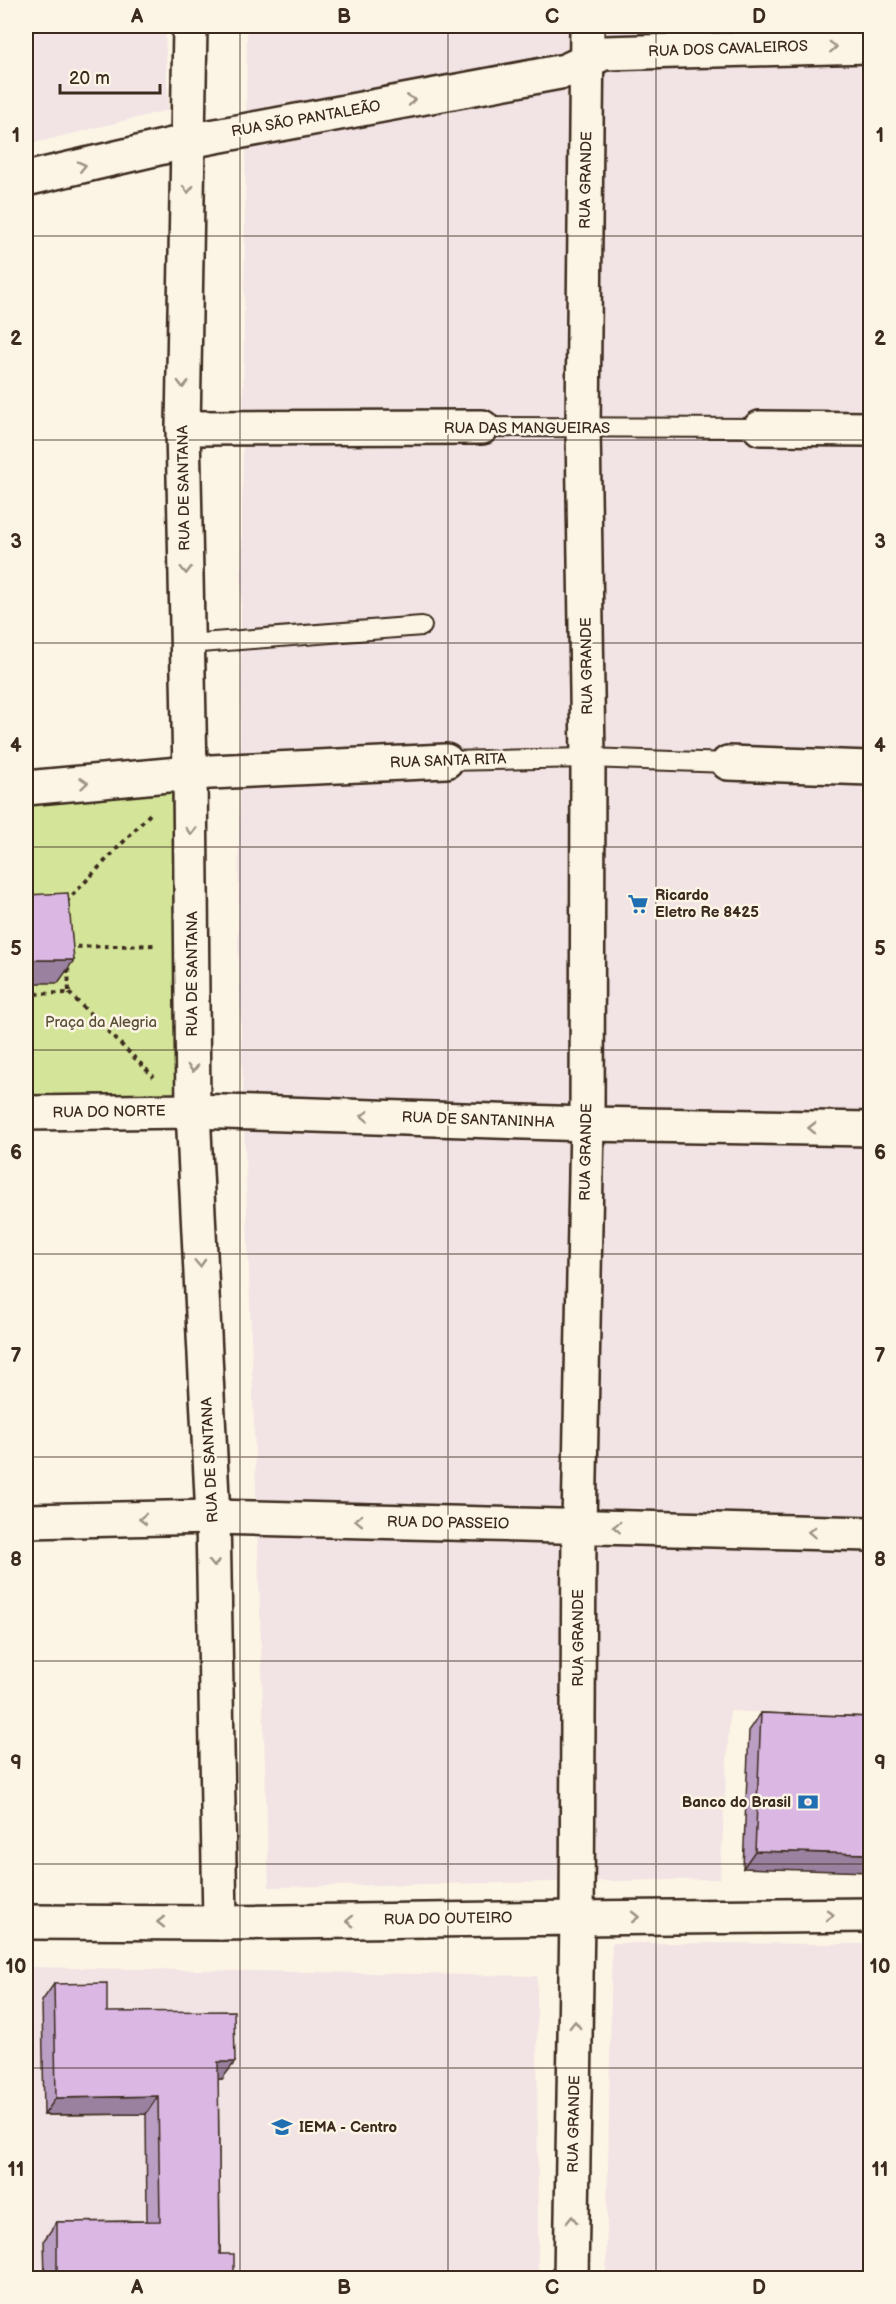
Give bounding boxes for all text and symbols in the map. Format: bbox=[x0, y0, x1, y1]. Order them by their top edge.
text: A bbox=[130, 5, 144, 29]
text: B bbox=[337, 5, 351, 29]
text: C bbox=[545, 5, 559, 29]
text: D bbox=[752, 5, 766, 29]
street label: RUA DOS CAVALEIROS bbox=[648, 37, 808, 61]
one-way arrow bbox=[828, 40, 837, 53]
scale bar bbox=[60, 57, 160, 95]
text: 20 m bbox=[69, 68, 110, 89]
one-way arrow bbox=[406, 94, 416, 107]
street label: RUA SÃO PANTALEÃO bbox=[230, 96, 382, 142]
text: 1 bbox=[12, 124, 20, 148]
text: 1 bbox=[876, 124, 884, 148]
street label: RUA GRANDE bbox=[576, 131, 596, 229]
one-way arrow bbox=[77, 160, 87, 173]
one-way arrow bbox=[181, 184, 194, 193]
text: 2 bbox=[10, 327, 22, 351]
text: 2 bbox=[874, 327, 886, 351]
one-way arrow bbox=[177, 379, 190, 388]
street label: RUA DAS MANGUEIRAS bbox=[444, 419, 610, 438]
street label: RUA DE SANTANA bbox=[173, 424, 195, 551]
text: 3 bbox=[10, 530, 22, 554]
text: 3 bbox=[874, 530, 886, 554]
one-way arrow bbox=[179, 566, 192, 575]
street label: RUA GRANDE bbox=[577, 617, 597, 715]
text: 4 bbox=[10, 734, 22, 758]
text: 4 bbox=[874, 734, 886, 758]
street label: RUA SANTA RITA bbox=[390, 749, 507, 773]
one-way arrow bbox=[79, 777, 88, 790]
one-way arrow bbox=[185, 827, 197, 836]
place label: Ricardo Eletro Re 8425 bbox=[655, 886, 759, 922]
supermarket icon: Ricardo Eletro Re 8425 bbox=[626, 892, 650, 916]
street label: RUA DE SANTANA bbox=[183, 910, 202, 1037]
text: 5 bbox=[10, 937, 22, 961]
text: 5 bbox=[874, 937, 886, 961]
park label: Praça da Alegria bbox=[45, 1013, 157, 1032]
one-way arrow bbox=[187, 1064, 199, 1073]
street label: RUA DO NORTE bbox=[52, 1102, 166, 1122]
street label: RUA GRANDE bbox=[576, 1103, 596, 1201]
street label: RUA DE SANTANINHA bbox=[401, 1108, 555, 1132]
one-way arrow bbox=[361, 1110, 370, 1123]
one-way arrow bbox=[808, 1122, 817, 1134]
text: 6 bbox=[10, 1141, 22, 1165]
text: 6 bbox=[874, 1141, 886, 1165]
one-way arrow bbox=[194, 1259, 207, 1268]
text: 7 bbox=[10, 1344, 22, 1368]
text: 7 bbox=[874, 1344, 886, 1368]
street label: RUA DE SANTANA bbox=[197, 1396, 223, 1523]
one-way arrow bbox=[139, 1512, 148, 1525]
street label: RUA DO PASSEIO bbox=[387, 1512, 509, 1534]
one-way arrow bbox=[355, 1514, 364, 1527]
one-way arrow bbox=[613, 1520, 622, 1533]
one-way arrow bbox=[808, 1526, 817, 1538]
text: 8 bbox=[10, 1548, 22, 1572]
text: 8 bbox=[874, 1548, 886, 1572]
one-way arrow bbox=[207, 1558, 220, 1567]
street label: RUA GRANDE bbox=[569, 1589, 588, 1687]
text: 9 bbox=[10, 1751, 22, 1775]
text: 9 bbox=[874, 1751, 886, 1775]
bank icon: Banco do Brasil bbox=[796, 1790, 820, 1814]
place label: Banco do Brasil bbox=[682, 1793, 791, 1812]
street label: RUA DO OUTEIRO bbox=[383, 1908, 513, 1930]
one-way arrow bbox=[826, 1909, 835, 1922]
one-way arrow bbox=[631, 1911, 640, 1923]
one-way arrow bbox=[346, 1915, 355, 1927]
one-way arrow bbox=[157, 1916, 166, 1928]
text: 10 bbox=[6, 1955, 26, 1979]
text: 10 bbox=[870, 1955, 890, 1979]
one-way arrow bbox=[569, 2021, 581, 2030]
street label: RUA GRANDE bbox=[564, 2075, 584, 2173]
school or university icon: IEMA - Centro bbox=[270, 2115, 294, 2139]
place label: IEMA - Centro bbox=[299, 2118, 397, 2137]
text: 11 bbox=[8, 2158, 24, 2182]
text: 11 bbox=[872, 2158, 888, 2182]
one-way arrow bbox=[566, 2216, 578, 2225]
text: A bbox=[130, 2276, 144, 2300]
text: B bbox=[337, 2276, 351, 2300]
text: C bbox=[545, 2276, 559, 2300]
text: D bbox=[752, 2276, 766, 2300]

